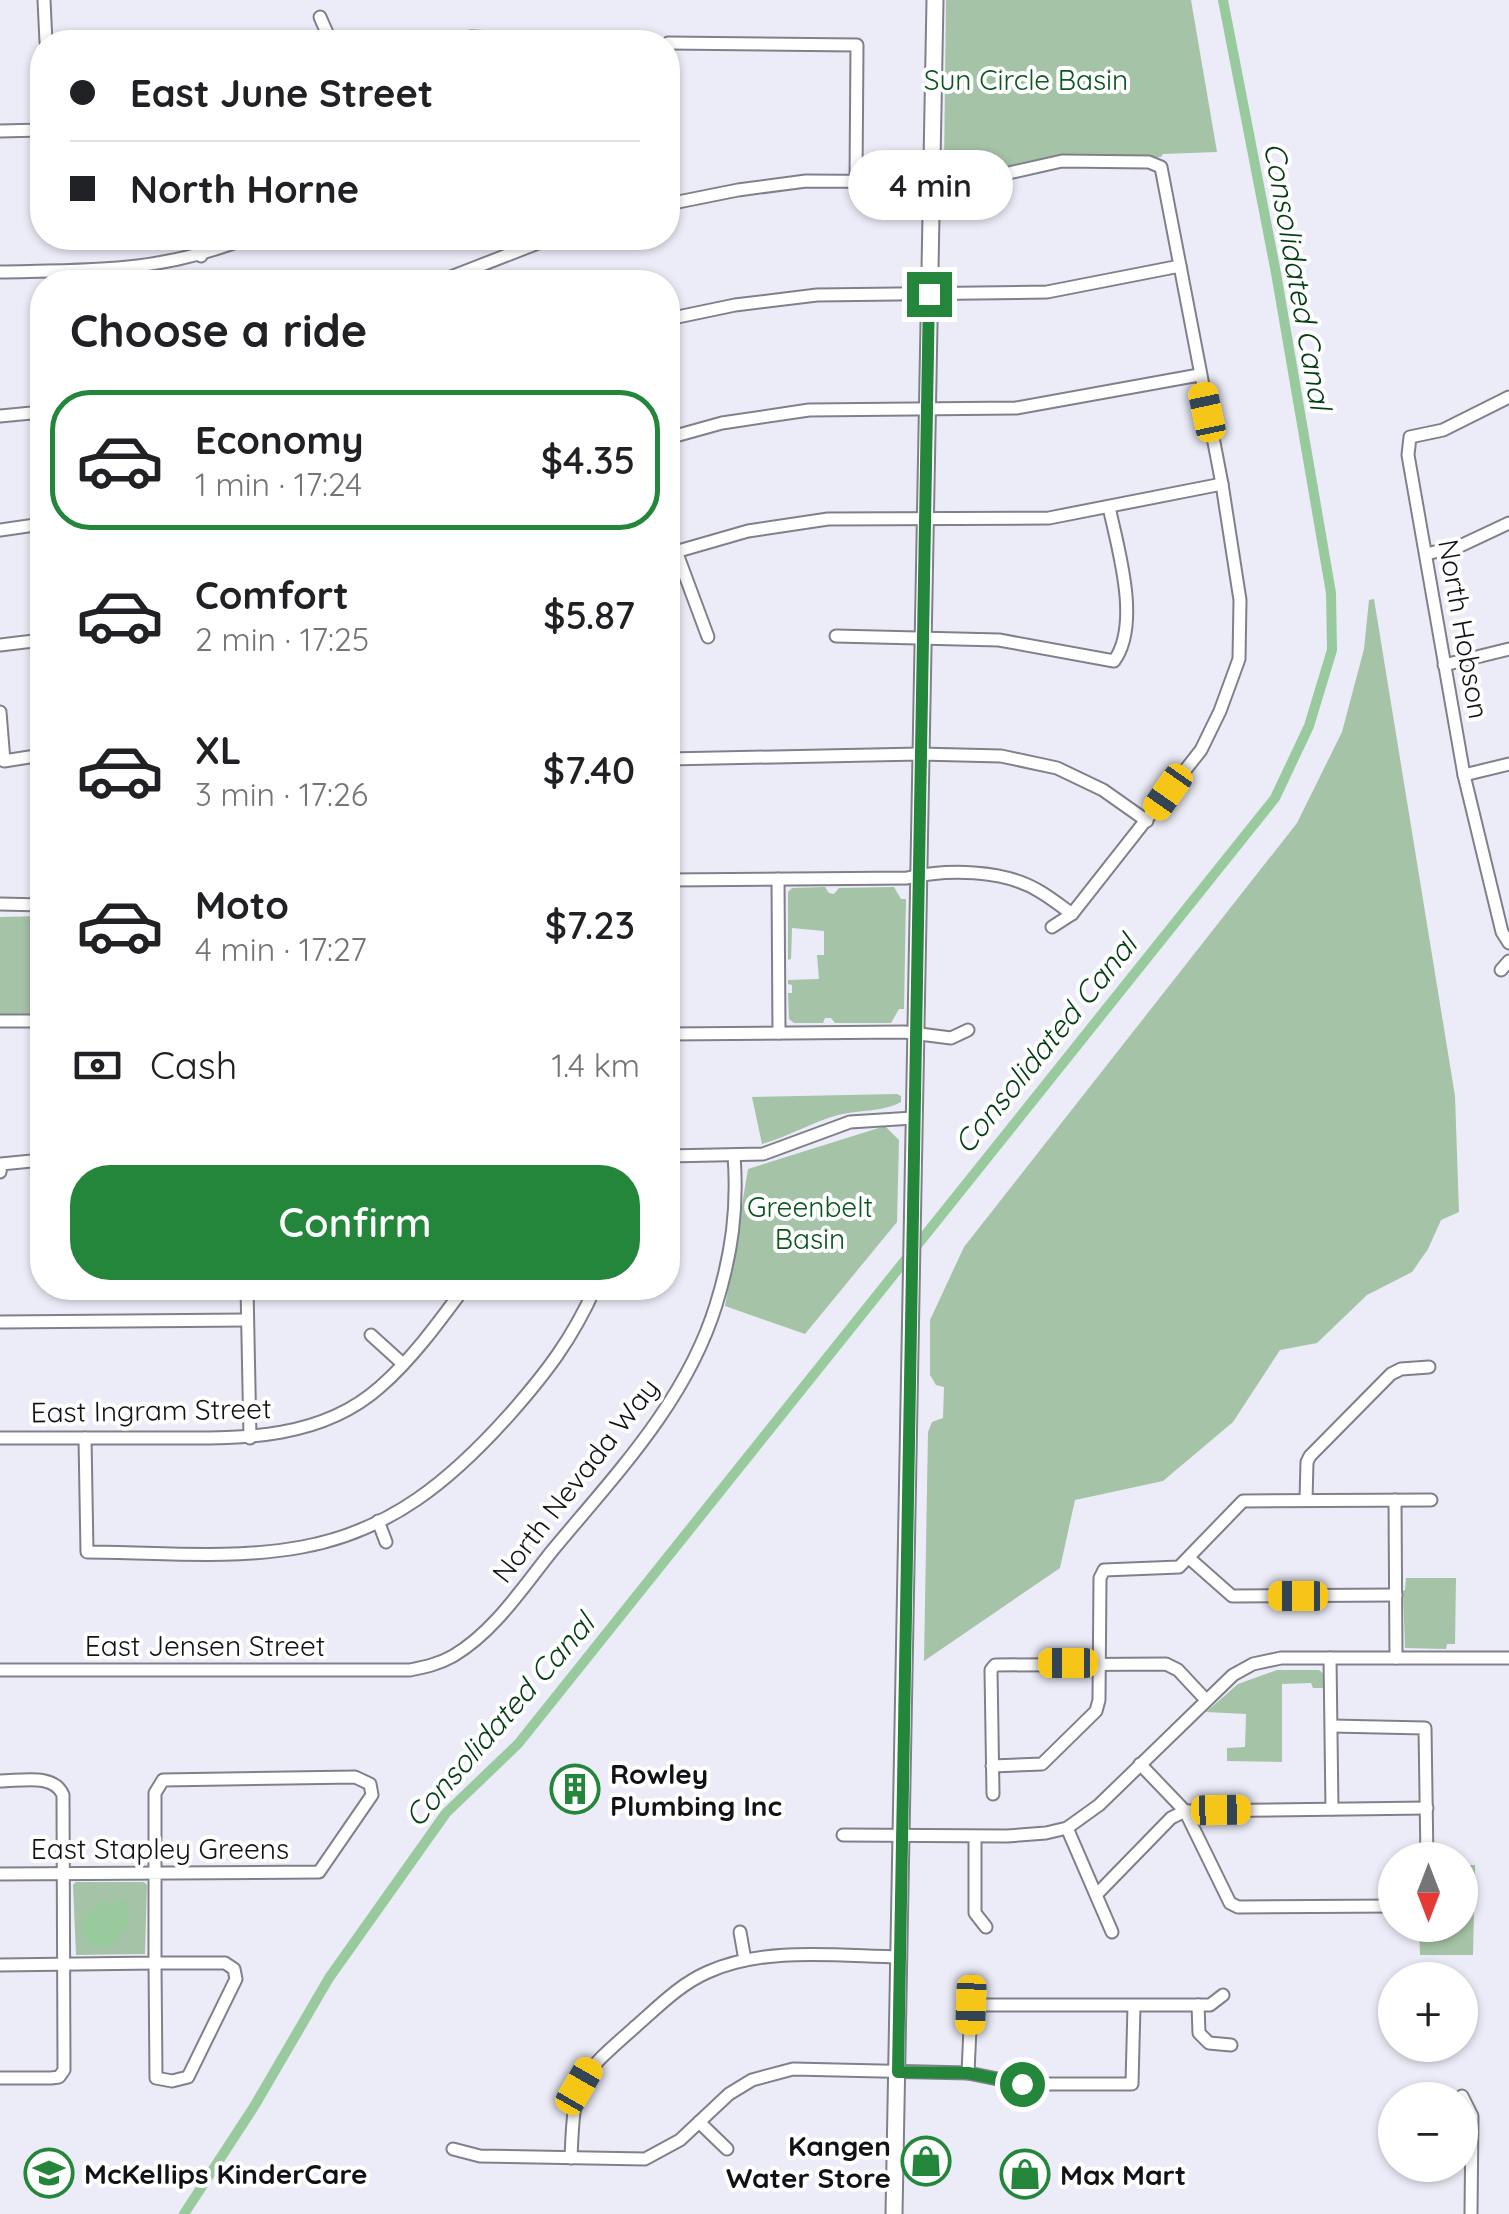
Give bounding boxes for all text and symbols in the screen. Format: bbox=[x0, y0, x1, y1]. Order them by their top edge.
park label: Sun Circle Basin bbox=[924, 62, 1128, 97]
text: East June Street bbox=[130, 69, 433, 117]
water label: Consolidated Canal bbox=[1256, 140, 1341, 416]
callout: 4 min bbox=[846, 149, 1012, 219]
text: North Horne bbox=[130, 165, 359, 213]
text: 4 min bbox=[889, 165, 972, 205]
route end bbox=[907, 272, 952, 317]
text: Choose a ride bbox=[70, 302, 367, 358]
car bbox=[1186, 380, 1228, 444]
icon: car bbox=[75, 415, 165, 505]
text: Economy bbox=[195, 416, 364, 464]
text: $4.35 bbox=[541, 436, 635, 484]
text: 1 min · 17:24 bbox=[195, 464, 362, 504]
street label: North Hobson bbox=[1431, 537, 1497, 721]
icon: car bbox=[75, 570, 165, 660]
text: Comfort bbox=[195, 571, 349, 619]
text: $5.87 bbox=[543, 591, 635, 639]
text: 2 min · 17:25 bbox=[195, 619, 369, 659]
icon: car bbox=[75, 725, 165, 815]
text: XL bbox=[195, 726, 241, 774]
text: $7.40 bbox=[543, 746, 635, 794]
car bbox=[1139, 759, 1197, 825]
text: 3 min · 17:26 bbox=[195, 774, 368, 814]
icon: car bbox=[75, 880, 165, 970]
text: Moto bbox=[195, 881, 289, 929]
text: $7.23 bbox=[545, 901, 635, 949]
water label: Consolidated Canal bbox=[945, 925, 1147, 1161]
text: 4 min · 17:27 bbox=[195, 929, 367, 969]
icon: cash bbox=[70, 1038, 125, 1093]
text: Cash bbox=[150, 1041, 237, 1089]
text: 1.4 km bbox=[551, 1045, 640, 1085]
button: Confirm bbox=[70, 1165, 640, 1280]
park label: Greenbelt Basin bbox=[747, 1189, 873, 1256]
street label: North Nevada Way bbox=[484, 1371, 666, 1589]
street label: East Ingram Street bbox=[30, 1390, 272, 1430]
car bbox=[1268, 1581, 1328, 1611]
water label: Consolidated Canal bbox=[396, 1603, 604, 1835]
street label: East Jensen Street bbox=[85, 1628, 325, 1663]
car bbox=[1038, 1648, 1098, 1678]
place label: Rowley Plumbing Inc bbox=[610, 1756, 782, 1823]
building icon: Rowley Plumbing Inc bbox=[549, 1763, 601, 1815]
car bbox=[1191, 1794, 1251, 1826]
street label: East Stapley Greens bbox=[31, 1831, 289, 1866]
north arrow bbox=[1378, 1842, 1478, 1942]
map controls bbox=[1378, 1842, 1478, 2182]
button: + bbox=[1378, 1962, 1478, 2062]
car bbox=[955, 1974, 987, 2036]
car bbox=[551, 2053, 607, 2119]
route start bbox=[1000, 2062, 1045, 2107]
button: − bbox=[1378, 2082, 1478, 2182]
place label: Kangen Water Store bbox=[726, 2128, 891, 2195]
shop icon: Kangen Water Store bbox=[900, 2135, 952, 2187]
school or university icon: McKellips KinderCare bbox=[23, 2147, 75, 2199]
shop icon: Max Mart bbox=[999, 2148, 1051, 2200]
place label: McKellips KinderCare bbox=[84, 2156, 368, 2191]
place label: Max Mart bbox=[1060, 2157, 1186, 2192]

